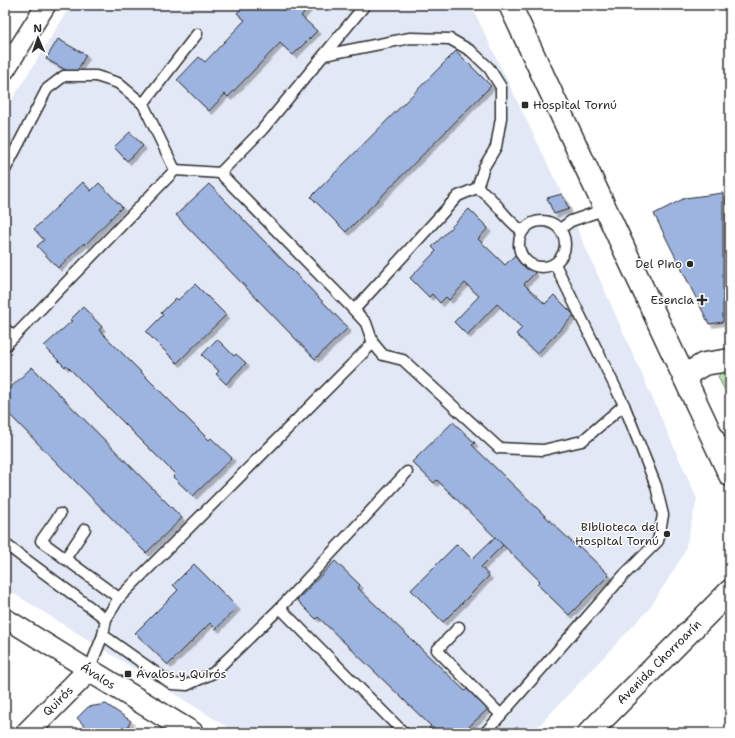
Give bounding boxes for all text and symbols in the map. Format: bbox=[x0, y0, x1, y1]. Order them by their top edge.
north arrow bbox=[18, 18, 58, 58]
text: N bbox=[33, 21, 43, 36]
place label: Hospital Tornú bbox=[533, 97, 617, 113]
marker: Hospital Tornú bbox=[520, 100, 530, 110]
place label: Del Pino bbox=[635, 256, 682, 272]
marker: Del Pino bbox=[685, 259, 695, 269]
place label: Esencia bbox=[651, 292, 695, 308]
marker: Esencia bbox=[697, 295, 707, 305]
place label: Biblioteca del Hospital Tornú bbox=[575, 519, 659, 549]
marker: Biblioteca del Hospital Tornú bbox=[662, 529, 672, 539]
street label: Avenida Chorroarín bbox=[613, 616, 705, 708]
street label: Ávalos bbox=[77, 659, 119, 693]
place label: Ávalos y Quirós bbox=[136, 666, 227, 682]
marker: Ávalos y Quirós bbox=[123, 669, 133, 679]
street label: Quirós bbox=[39, 682, 77, 720]

